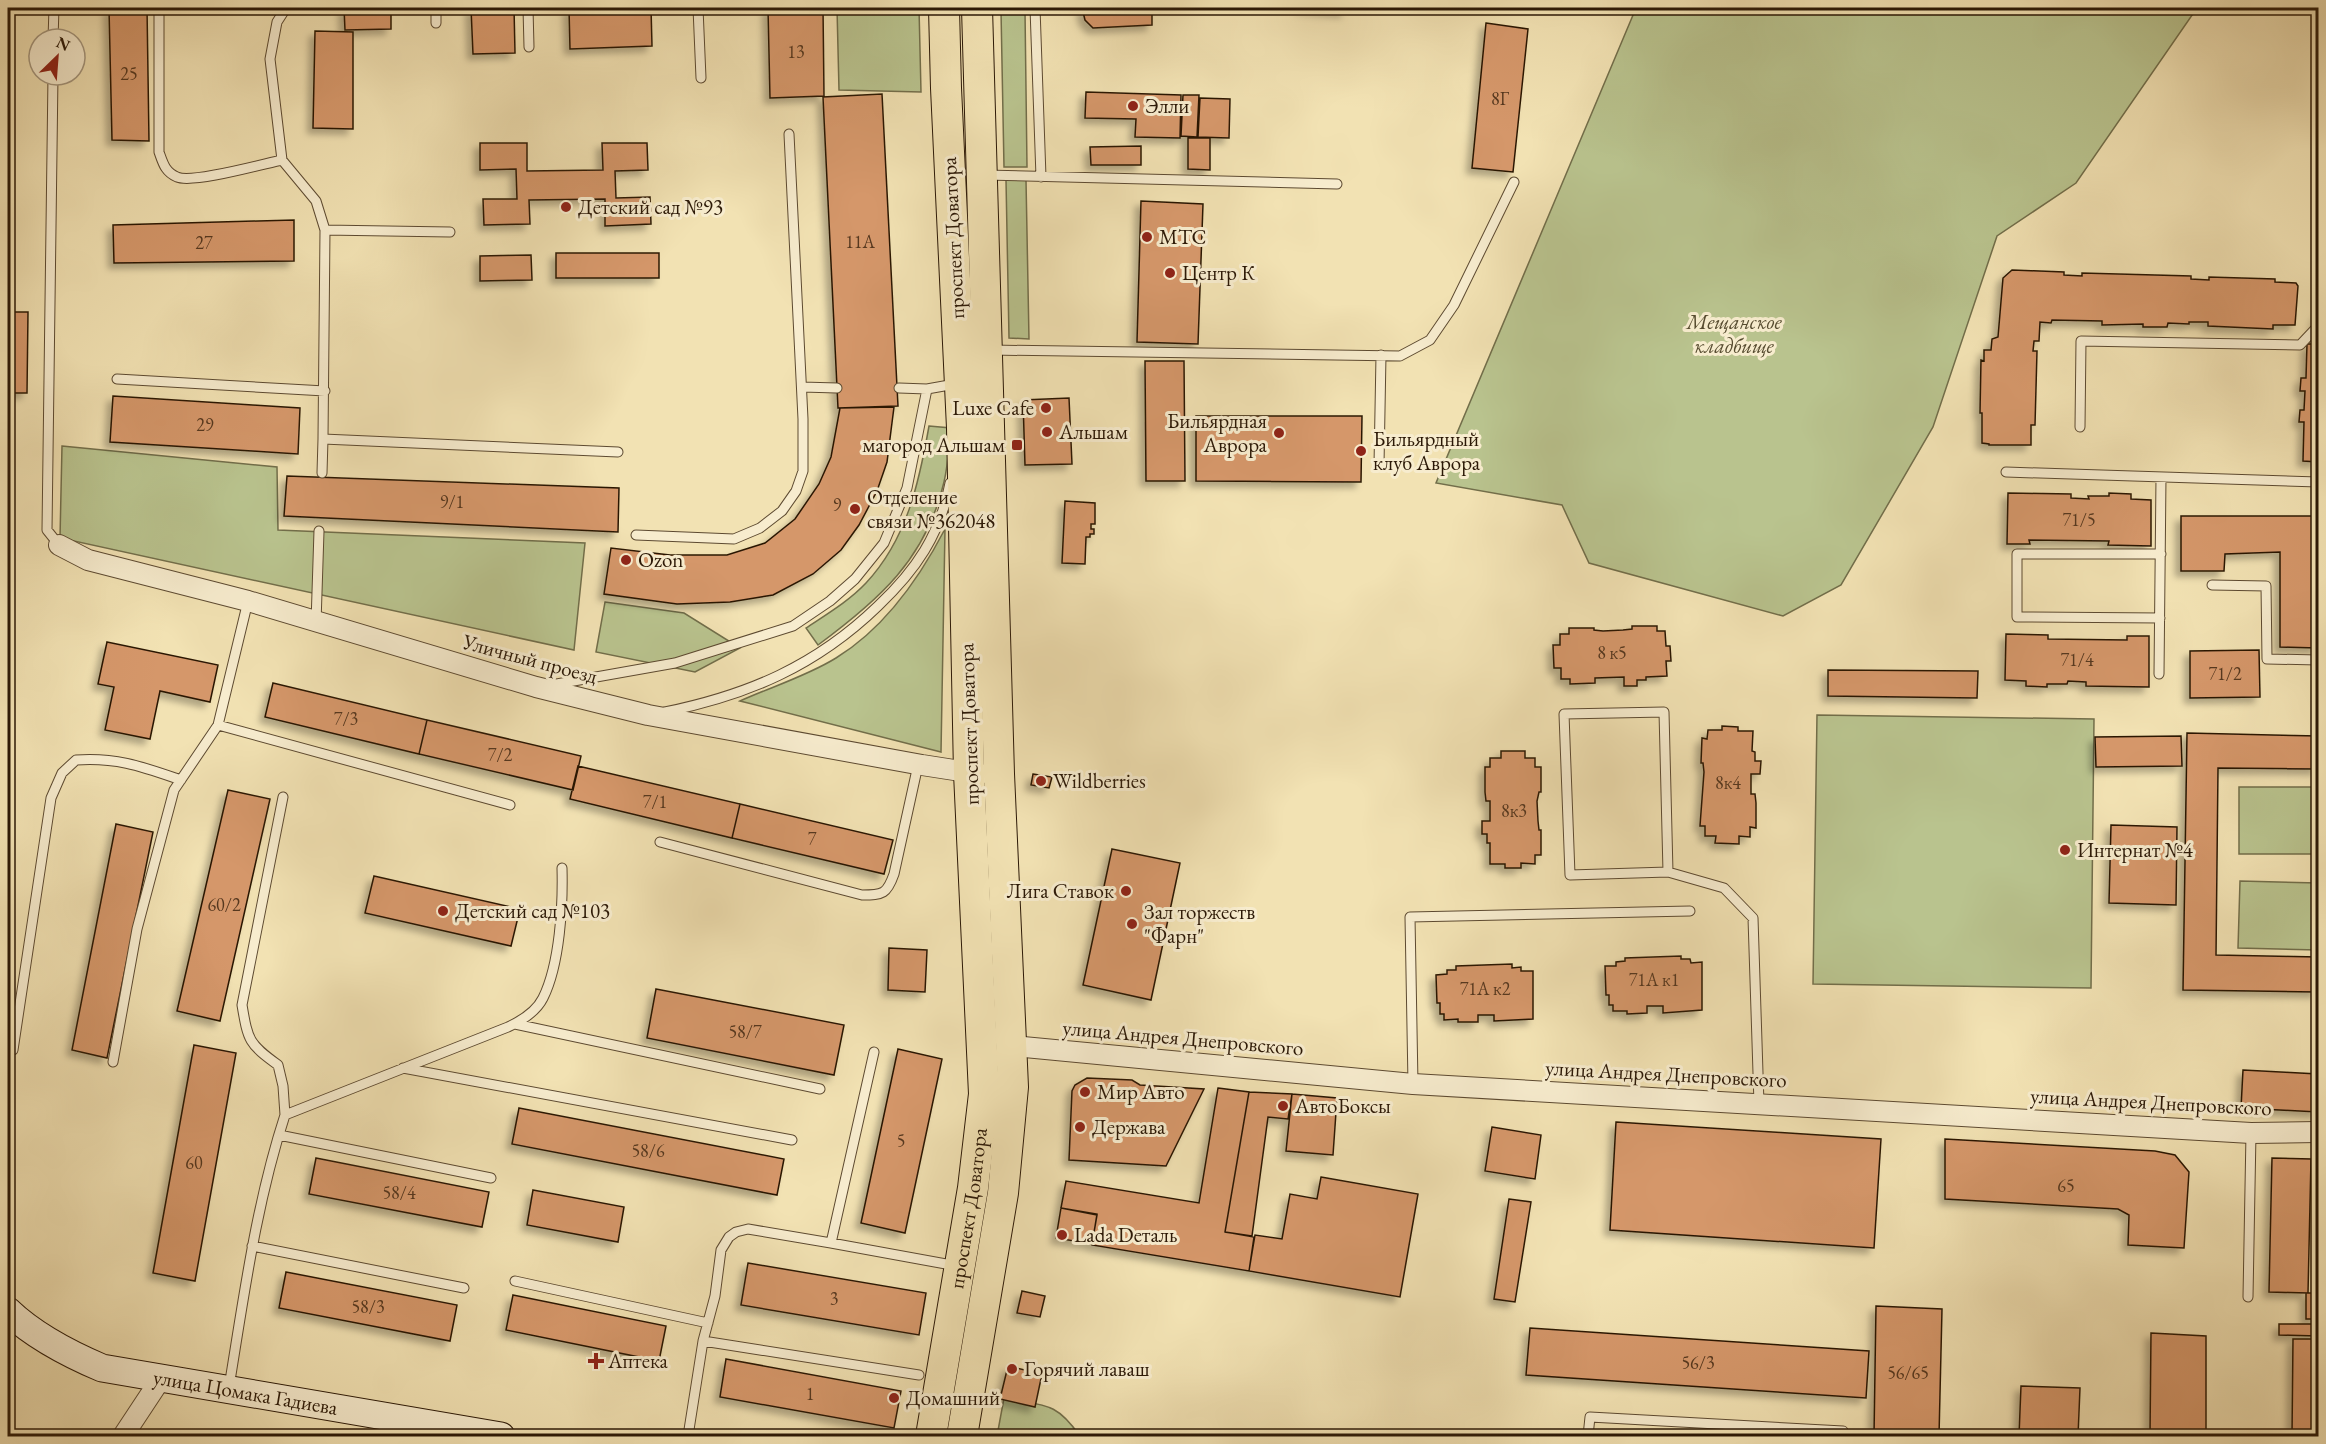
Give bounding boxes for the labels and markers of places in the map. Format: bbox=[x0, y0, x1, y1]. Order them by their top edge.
place label: Элли bbox=[1145, 92, 1189, 119]
marker: Элли bbox=[1126, 99, 1140, 113]
place label: Детский сад №93 bbox=[578, 193, 723, 220]
marker: Детский сад №93 bbox=[559, 200, 573, 214]
place label: МТС bbox=[1159, 223, 1206, 250]
marker: МТС bbox=[1140, 230, 1154, 244]
place label: Центр К bbox=[1182, 259, 1255, 286]
marker: Центр К bbox=[1163, 266, 1177, 280]
place label: Luxe Cafe bbox=[952, 394, 1034, 421]
marker: Luxe Cafe bbox=[1039, 401, 1053, 415]
place label: Бильярдная Аврора bbox=[1167, 407, 1268, 458]
place label: Альшам bbox=[1058, 418, 1128, 445]
marker: Альшам bbox=[1040, 425, 1054, 439]
place label: Бильярдный клуб Аврора bbox=[1373, 425, 1481, 476]
marker: Бильярдная Аврора bbox=[1272, 426, 1286, 440]
place label: магород Альшам bbox=[862, 431, 1005, 458]
marker: магород Альшам bbox=[1010, 438, 1024, 452]
marker: Бильярдный клуб Аврора bbox=[1354, 444, 1368, 458]
place label: Отделение связи №362048 bbox=[867, 483, 995, 534]
marker: Отделение связи №362048 bbox=[848, 502, 862, 516]
place label: Ozon bbox=[638, 546, 683, 573]
marker: Ozon bbox=[619, 553, 633, 567]
place label: Wildberries bbox=[1053, 767, 1146, 794]
marker: Wildberries bbox=[1034, 774, 1048, 788]
place label: Интернат №4 bbox=[2077, 836, 2194, 863]
marker: Интернат №4 bbox=[2058, 843, 2072, 857]
place label: Лига Ставок bbox=[1007, 877, 1114, 904]
marker: Лига Ставок bbox=[1119, 884, 1133, 898]
place label: Детский сад №103 bbox=[455, 897, 610, 924]
place label: Зал торжеств "Фарн" bbox=[1144, 898, 1255, 949]
marker: Детский сад №103 bbox=[436, 904, 450, 918]
marker: Зал торжеств "Фарн" bbox=[1125, 917, 1139, 931]
place label: Мир Авто bbox=[1097, 1078, 1185, 1105]
marker: Мир Авто bbox=[1078, 1085, 1092, 1099]
place label: АвтоБоксы bbox=[1294, 1092, 1391, 1119]
marker: АвтоБоксы bbox=[1276, 1099, 1290, 1113]
place label: Держава bbox=[1092, 1113, 1166, 1140]
marker: Держава bbox=[1073, 1120, 1087, 1134]
place label: Lada Dеталь bbox=[1074, 1221, 1177, 1248]
marker: Lada Dеталь bbox=[1055, 1228, 1069, 1242]
place label: Аптека bbox=[607, 1347, 669, 1374]
marker: Аптека bbox=[589, 1354, 603, 1368]
place label: Горячий лаваш bbox=[1024, 1355, 1150, 1382]
marker: Горячий лаваш bbox=[1005, 1362, 1019, 1376]
place label: Домашний bbox=[906, 1384, 1000, 1411]
marker: Домашний bbox=[887, 1391, 901, 1405]

